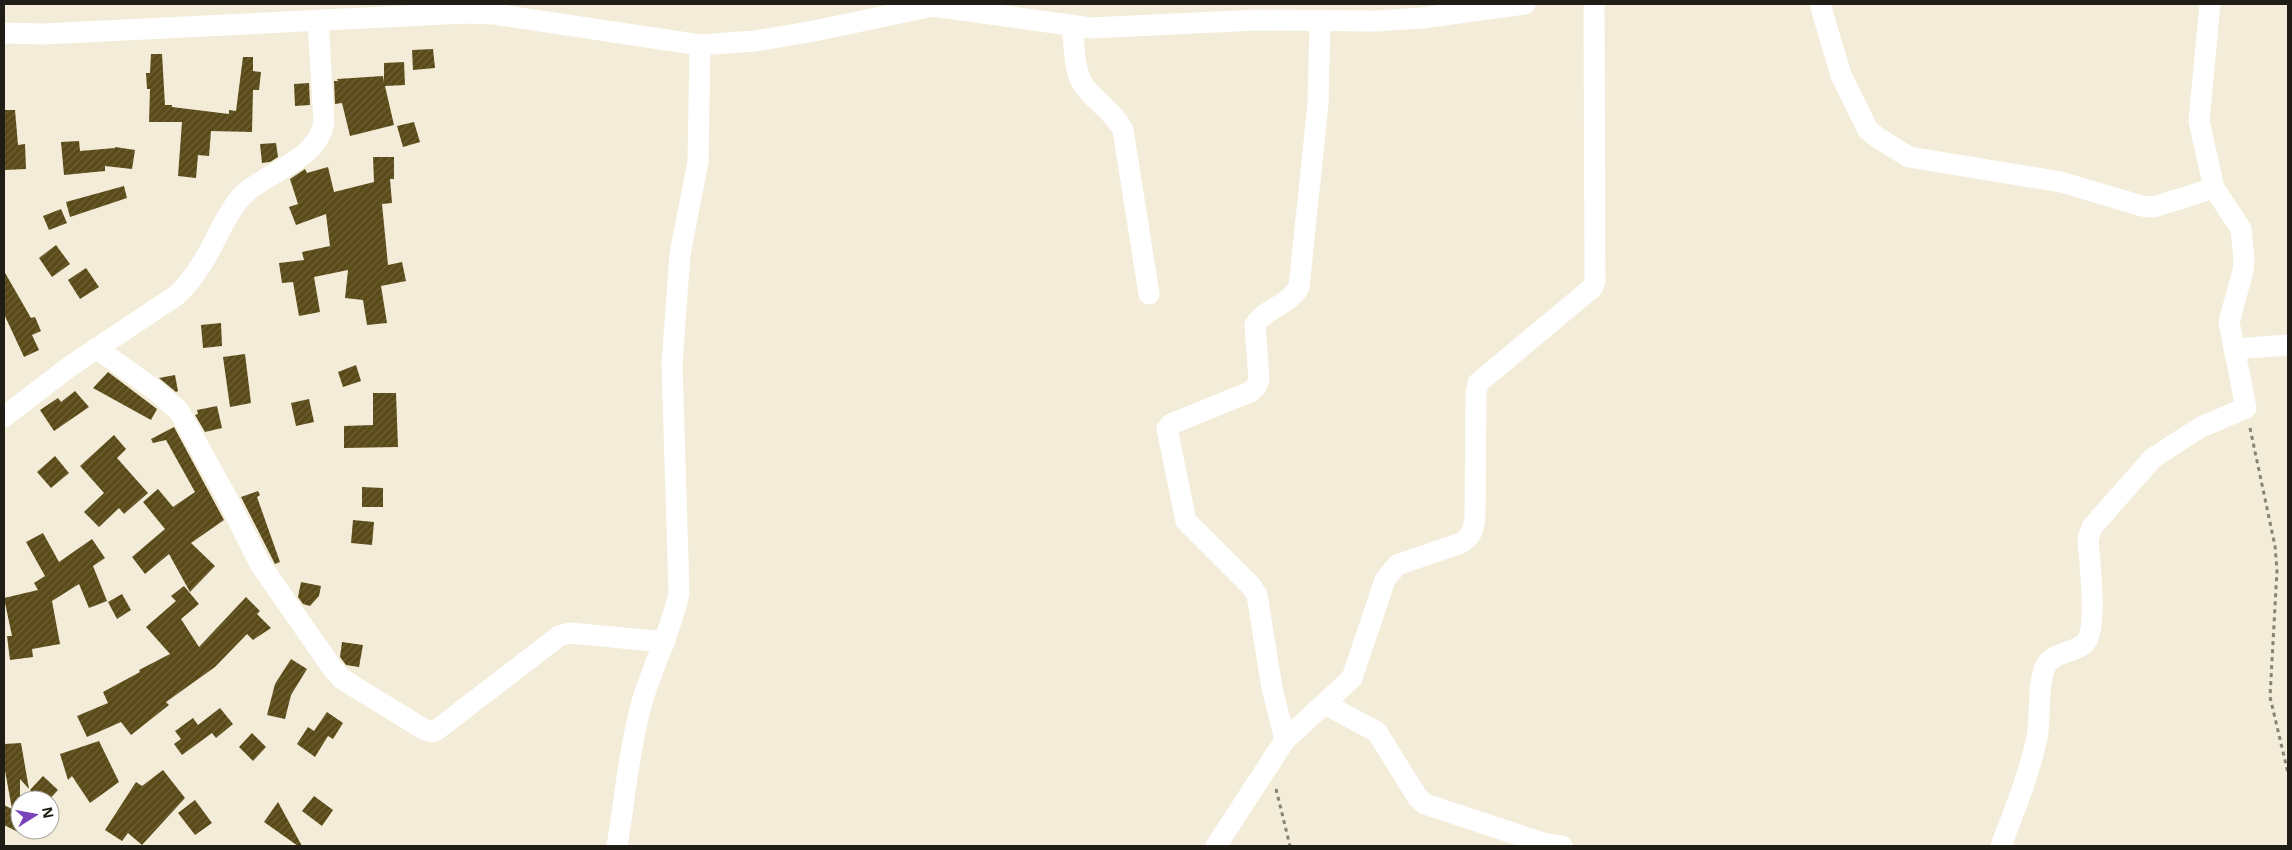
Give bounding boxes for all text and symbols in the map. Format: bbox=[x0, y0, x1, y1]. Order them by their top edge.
north arrow bbox=[10, 790, 60, 840]
text: N bbox=[38, 805, 59, 820]

